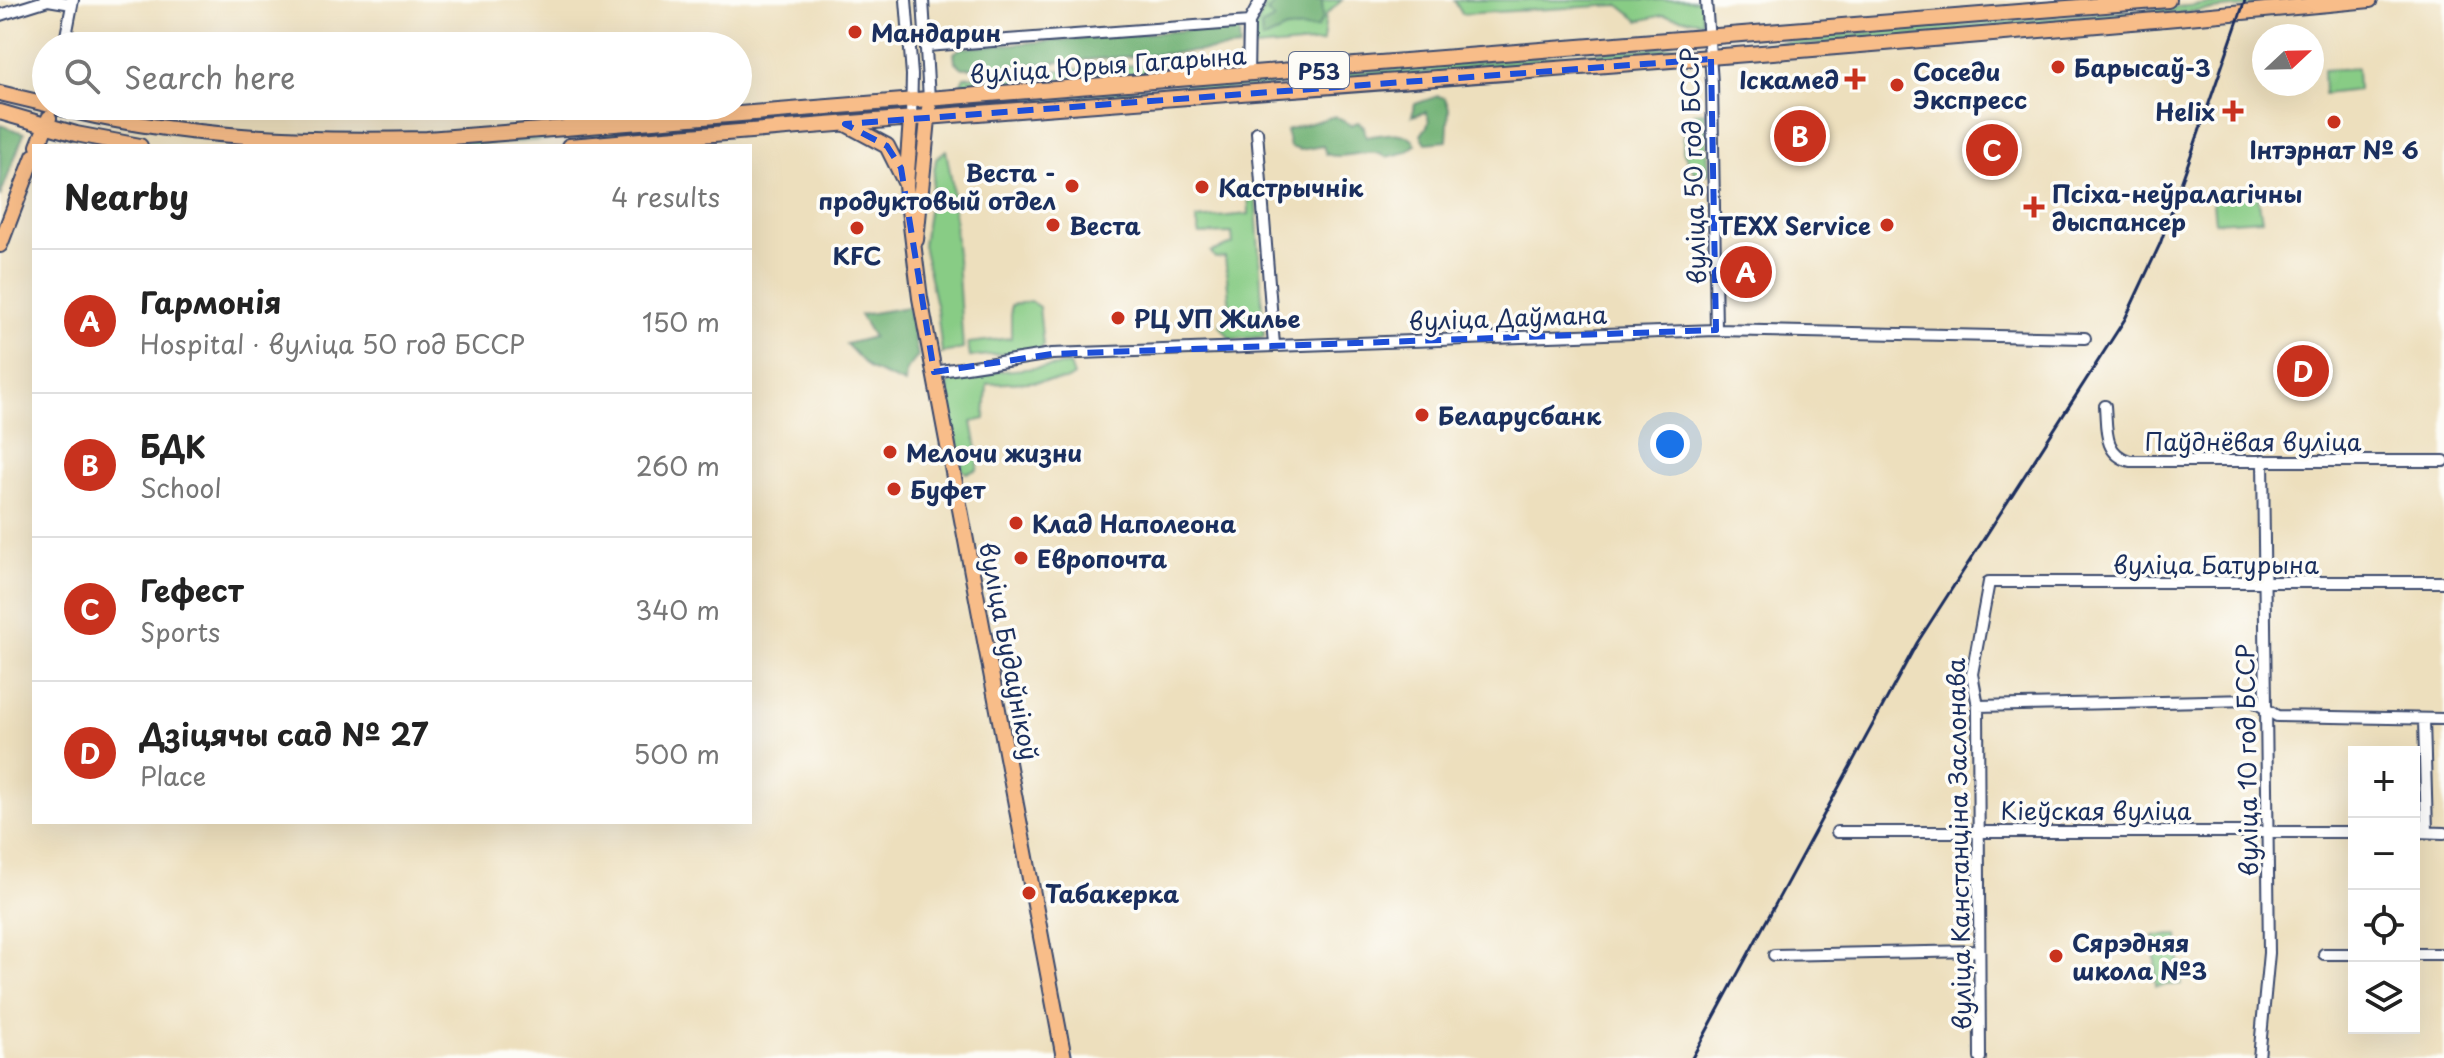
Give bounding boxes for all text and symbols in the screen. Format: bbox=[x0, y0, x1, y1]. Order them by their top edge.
place label: Мандарин bbox=[871, 14, 1001, 50]
marker: Мандарин bbox=[846, 23, 864, 41]
north arrow bbox=[2252, 24, 2324, 96]
search box bbox=[32, 32, 752, 120]
street label: вуліца Юрыя Гагарына bbox=[969, 36, 1248, 92]
street label: вуліца 50 год БССР bbox=[1670, 47, 1714, 285]
place label: Барысаў-3 bbox=[2074, 49, 2211, 85]
road number: Р53 bbox=[1289, 52, 1349, 88]
place label: Соседи Экспресс bbox=[1913, 53, 2027, 117]
icon: search bbox=[60, 54, 104, 98]
text: Search here bbox=[124, 54, 296, 99]
marker: Барысаў-3 bbox=[2049, 58, 2067, 76]
place label: Іскамед bbox=[1739, 61, 1839, 97]
marker: Іскамед bbox=[1846, 70, 1864, 88]
marker: Соседи Экспресс bbox=[1888, 76, 1906, 94]
place label: Helix bbox=[2155, 93, 2216, 129]
marker: Helix bbox=[2222, 100, 2244, 122]
pin: B bbox=[1774, 106, 1826, 166]
marker: Інтэрнат № 6 bbox=[2325, 113, 2343, 131]
pin: C bbox=[1966, 120, 2018, 180]
place label: Інтэрнат № 6 bbox=[2249, 131, 2419, 167]
place label: Веста - продуктовый отдел bbox=[818, 154, 1056, 218]
place label: Кастрычнік bbox=[1218, 169, 1364, 205]
text: Nearby bbox=[64, 170, 189, 222]
place label: Псіха-неўралагічны дыспансер bbox=[2052, 175, 2302, 239]
text: 4 results bbox=[611, 177, 720, 216]
marker: Веста - продуктовый отдел bbox=[1063, 177, 1081, 195]
marker: Кастрычнік bbox=[1193, 178, 1211, 196]
marker: Псіха-неўралагічны дыспансер bbox=[2023, 196, 2045, 218]
place label: Веста bbox=[1069, 207, 1142, 243]
place label: TEXX Service bbox=[1718, 207, 1871, 243]
marker: Веста bbox=[1044, 216, 1062, 234]
marker: TEXX Service bbox=[1878, 216, 1896, 234]
marker: KFC bbox=[848, 219, 866, 237]
place label: KFC bbox=[832, 237, 882, 273]
pin: A bbox=[1720, 242, 1772, 302]
text: Гармонія bbox=[140, 279, 281, 324]
street label: вуліца Даўмана bbox=[1408, 296, 1608, 338]
place label: РЦ УП Жилье bbox=[1134, 300, 1301, 336]
text: A bbox=[80, 302, 100, 341]
text: 150 m bbox=[642, 302, 720, 341]
marker: РЦ УП Жилье bbox=[1109, 309, 1127, 327]
text: Hospital · вуліца 50 год БССР bbox=[140, 324, 525, 363]
pin: D bbox=[2277, 341, 2329, 401]
place label: Беларусбанк bbox=[1438, 397, 1602, 433]
marker: Беларусбанк bbox=[1413, 406, 1431, 424]
text: БДК bbox=[140, 423, 205, 468]
street label: Паўднёвая вуліца bbox=[2144, 423, 2362, 459]
your location bbox=[1650, 424, 1690, 464]
place label: Мелочи жизни bbox=[906, 434, 1082, 470]
marker: Мелочи жизни bbox=[881, 443, 899, 461]
text: B bbox=[81, 446, 99, 485]
text: 260 m bbox=[636, 446, 720, 485]
text: School bbox=[140, 468, 222, 507]
place label: Буфет bbox=[910, 471, 986, 507]
marker: Буфет bbox=[885, 480, 903, 498]
place label: Клад Наполеона bbox=[1032, 505, 1237, 541]
marker: Клад Наполеона bbox=[1007, 514, 1025, 532]
street label: вуліца Будаўнікоў bbox=[971, 539, 1049, 763]
place label: Европочта bbox=[1037, 540, 1167, 576]
street label: вуліца Батурына bbox=[2113, 546, 2319, 582]
marker: Европочта bbox=[1012, 549, 1030, 567]
text: Гефест bbox=[140, 567, 243, 612]
text: C bbox=[80, 590, 100, 629]
text: 340 m bbox=[635, 590, 720, 629]
text: Sports bbox=[140, 612, 220, 651]
street label: вуліца 10 год БССР bbox=[2226, 644, 2266, 876]
street label: вуліца Канстанціна Заслонава bbox=[1937, 658, 1979, 1030]
text: Дзіцячы сад № 27 bbox=[140, 711, 428, 756]
text: D bbox=[80, 734, 100, 773]
text: 500 m bbox=[633, 734, 720, 773]
map controls bbox=[2348, 746, 2420, 1034]
button: + bbox=[2348, 746, 2420, 818]
text: Place bbox=[140, 756, 206, 795]
street label: Кіеўская вуліца bbox=[2001, 792, 2192, 828]
button: − bbox=[2348, 818, 2420, 890]
place label: Табакерка bbox=[1045, 875, 1180, 911]
marker: Табакерка bbox=[1020, 884, 1038, 902]
button: locate bbox=[2348, 890, 2420, 962]
place label: Сярэдняя школа №3 bbox=[2072, 924, 2207, 988]
marker: Сярэдняя школа №3 bbox=[2047, 947, 2065, 965]
button: layers bbox=[2348, 962, 2420, 1034]

